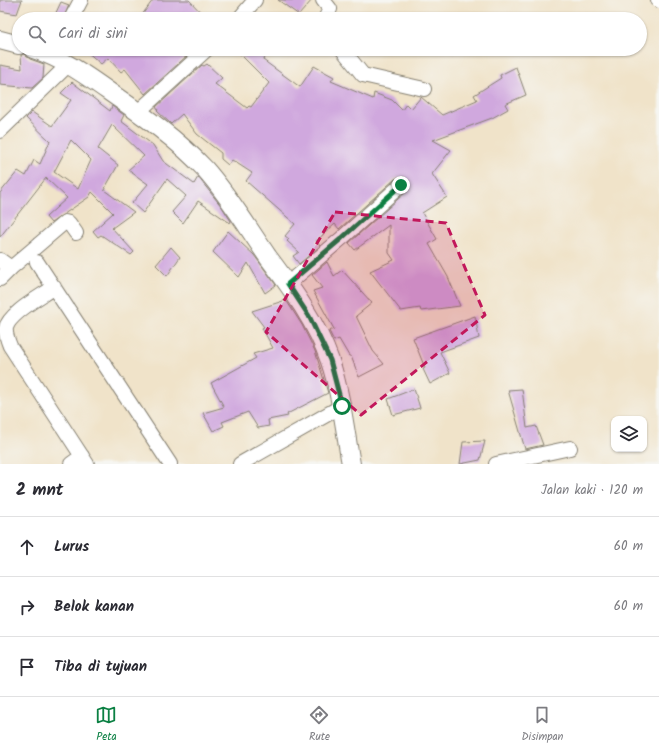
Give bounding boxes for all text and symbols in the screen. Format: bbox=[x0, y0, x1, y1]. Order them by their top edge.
search box bbox=[12, 12, 647, 56]
text: Cari di sini bbox=[58, 22, 127, 46]
icon: search bbox=[26, 23, 48, 45]
route end bbox=[392, 176, 410, 194]
route start bbox=[333, 397, 351, 415]
map controls bbox=[611, 416, 647, 452]
button: layers bbox=[611, 416, 647, 452]
text: 2 mnt bbox=[16, 477, 63, 504]
text: Jalan kaki · 120 m bbox=[541, 480, 643, 501]
text: Lurus bbox=[54, 535, 89, 559]
icon: ahead bbox=[16, 536, 38, 558]
text: 60 m bbox=[614, 536, 643, 557]
text: Belok kanan bbox=[54, 595, 134, 619]
icon: right bbox=[16, 596, 38, 618]
text: 60 m bbox=[614, 596, 643, 617]
text: Tiba di tujuan bbox=[54, 655, 147, 679]
icon: arrive bbox=[16, 656, 38, 678]
tab: Peta bbox=[95, 704, 117, 746]
tab: Rute bbox=[308, 704, 330, 746]
tab: Disimpan bbox=[521, 704, 563, 746]

